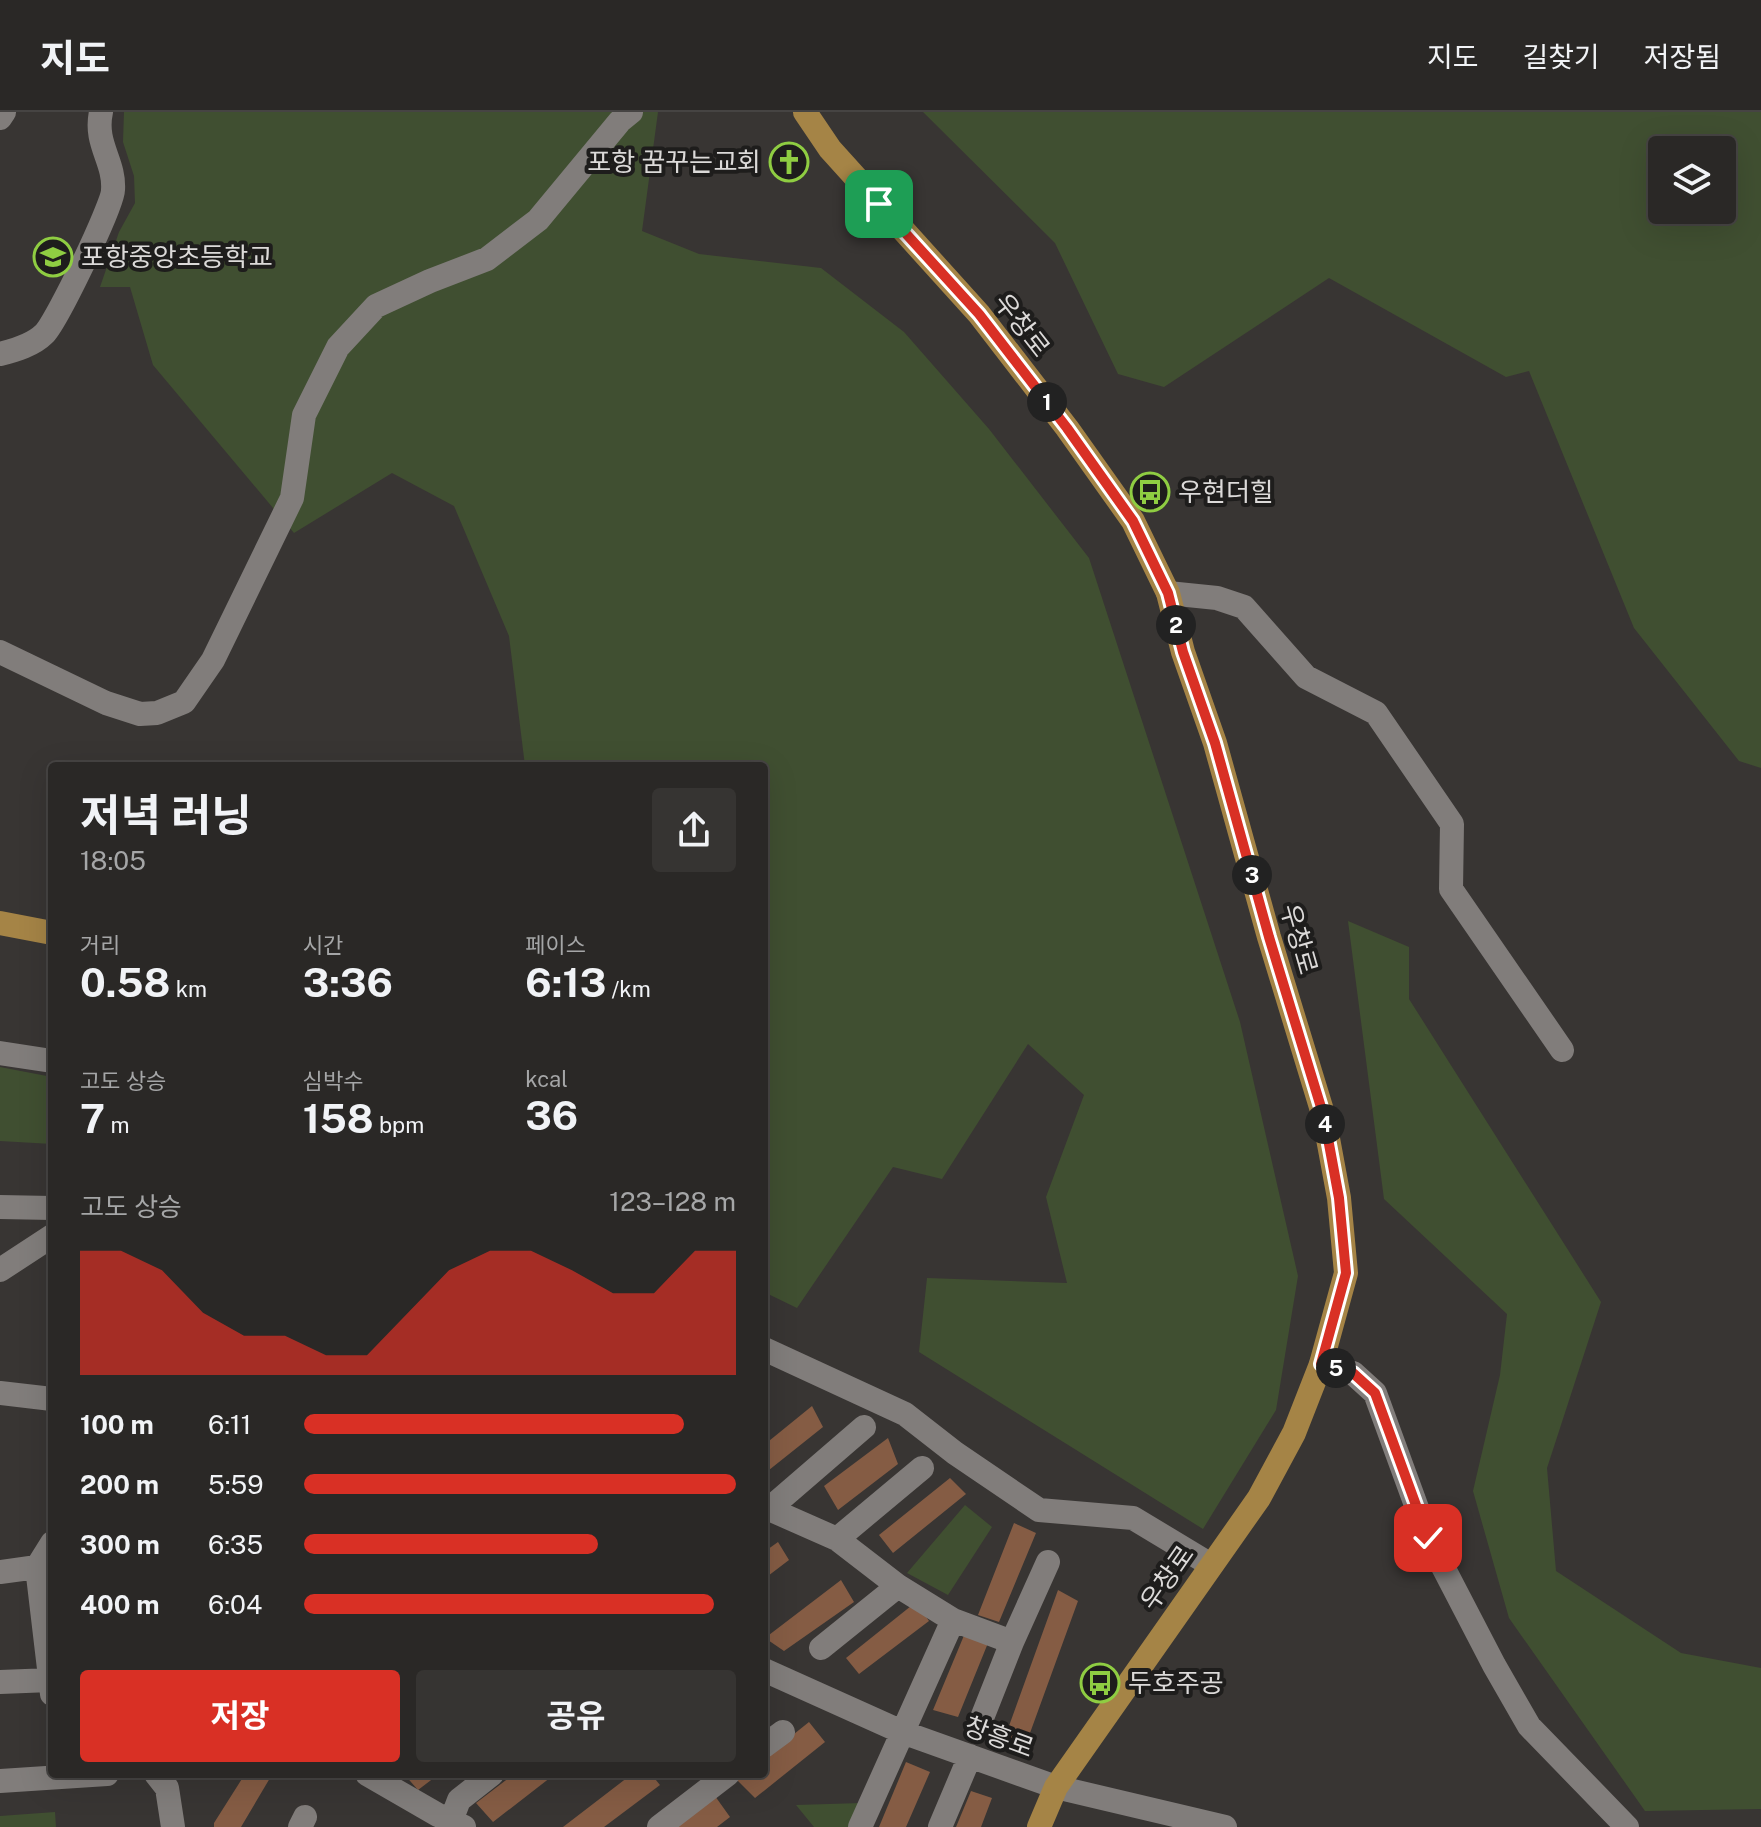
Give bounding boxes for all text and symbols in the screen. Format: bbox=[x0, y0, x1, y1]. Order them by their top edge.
text: 지도 bbox=[40, 36, 110, 81]
text: 지도 bbox=[1427, 40, 1478, 73]
text: 길찾기 bbox=[1522, 40, 1600, 73]
text: 저장됨 bbox=[1644, 40, 1721, 73]
map controls bbox=[1648, 136, 1736, 224]
button: layers bbox=[1648, 136, 1736, 224]
church icon: 포항 꿈꾸는교회 bbox=[768, 141, 810, 183]
place label: 포항 꿈꾸는교회 bbox=[587, 146, 761, 177]
pin bbox=[845, 170, 913, 238]
icon: arrive bbox=[857, 182, 901, 226]
school or university icon: 포항중앙초등학교 bbox=[32, 236, 74, 278]
place label: 포항중앙초등학교 bbox=[81, 241, 272, 272]
street label: 우창로 bbox=[988, 287, 1057, 363]
pin: 1 bbox=[1027, 382, 1067, 422]
text: 1 bbox=[1042, 389, 1052, 415]
bus stop icon: 우현더힐 bbox=[1129, 471, 1171, 513]
place label: 우현더힐 bbox=[1178, 476, 1274, 507]
pin: 2 bbox=[1156, 605, 1196, 645]
text: 2 bbox=[1169, 612, 1183, 638]
button: share bbox=[652, 788, 736, 872]
text: 저녁 러닝 bbox=[80, 789, 252, 841]
text: 18:05 bbox=[80, 845, 146, 876]
pin: 3 bbox=[1232, 855, 1272, 895]
text: 3 bbox=[1245, 862, 1259, 888]
street label: 우창로 bbox=[1275, 900, 1324, 978]
text: 거리 bbox=[80, 932, 120, 958]
text: 시간 bbox=[303, 932, 343, 958]
text: 페이스 bbox=[525, 932, 586, 958]
text: 0.58 bbox=[80, 959, 170, 1006]
text: 3:36 bbox=[303, 959, 393, 1006]
text: 6:13 bbox=[525, 959, 606, 1006]
text: km bbox=[170, 976, 207, 1002]
text: /km bbox=[606, 976, 651, 1002]
text: kcal bbox=[525, 1066, 568, 1092]
text: 고도 상승 bbox=[80, 1068, 166, 1094]
text: 심박수 bbox=[303, 1068, 363, 1094]
text: 36 bbox=[525, 1092, 578, 1139]
text: 7 bbox=[80, 1095, 105, 1142]
text: 158 bbox=[303, 1095, 374, 1142]
pin: 4 bbox=[1305, 1104, 1345, 1144]
text: 4 bbox=[1318, 1111, 1332, 1137]
text: m bbox=[105, 1112, 129, 1138]
text: bpm bbox=[374, 1112, 424, 1138]
text: 123–128 m bbox=[609, 1186, 736, 1217]
text: 고도 상승 bbox=[80, 1191, 182, 1222]
pin: 5 bbox=[1316, 1348, 1356, 1388]
text: 5 bbox=[1329, 1355, 1343, 1381]
text: 100 m bbox=[80, 1409, 154, 1440]
text: 6:11 bbox=[208, 1409, 251, 1440]
text: 200 m bbox=[80, 1469, 159, 1500]
text: 5:59 bbox=[208, 1469, 263, 1500]
pin bbox=[1394, 1504, 1462, 1572]
icon: check bbox=[1406, 1516, 1450, 1560]
text: 300 m bbox=[80, 1529, 160, 1560]
text: 6:35 bbox=[208, 1529, 263, 1560]
street label: 우창로 bbox=[1133, 1539, 1200, 1616]
text: 400 m bbox=[80, 1589, 160, 1620]
text: 6:04 bbox=[208, 1589, 262, 1620]
bus stop icon: 두호주공 bbox=[1079, 1662, 1121, 1704]
place label: 두호주공 bbox=[1128, 1667, 1224, 1698]
button: 저장 bbox=[80, 1670, 400, 1762]
button: 공유 bbox=[416, 1670, 736, 1762]
street label: 창흥로 bbox=[960, 1710, 1038, 1763]

